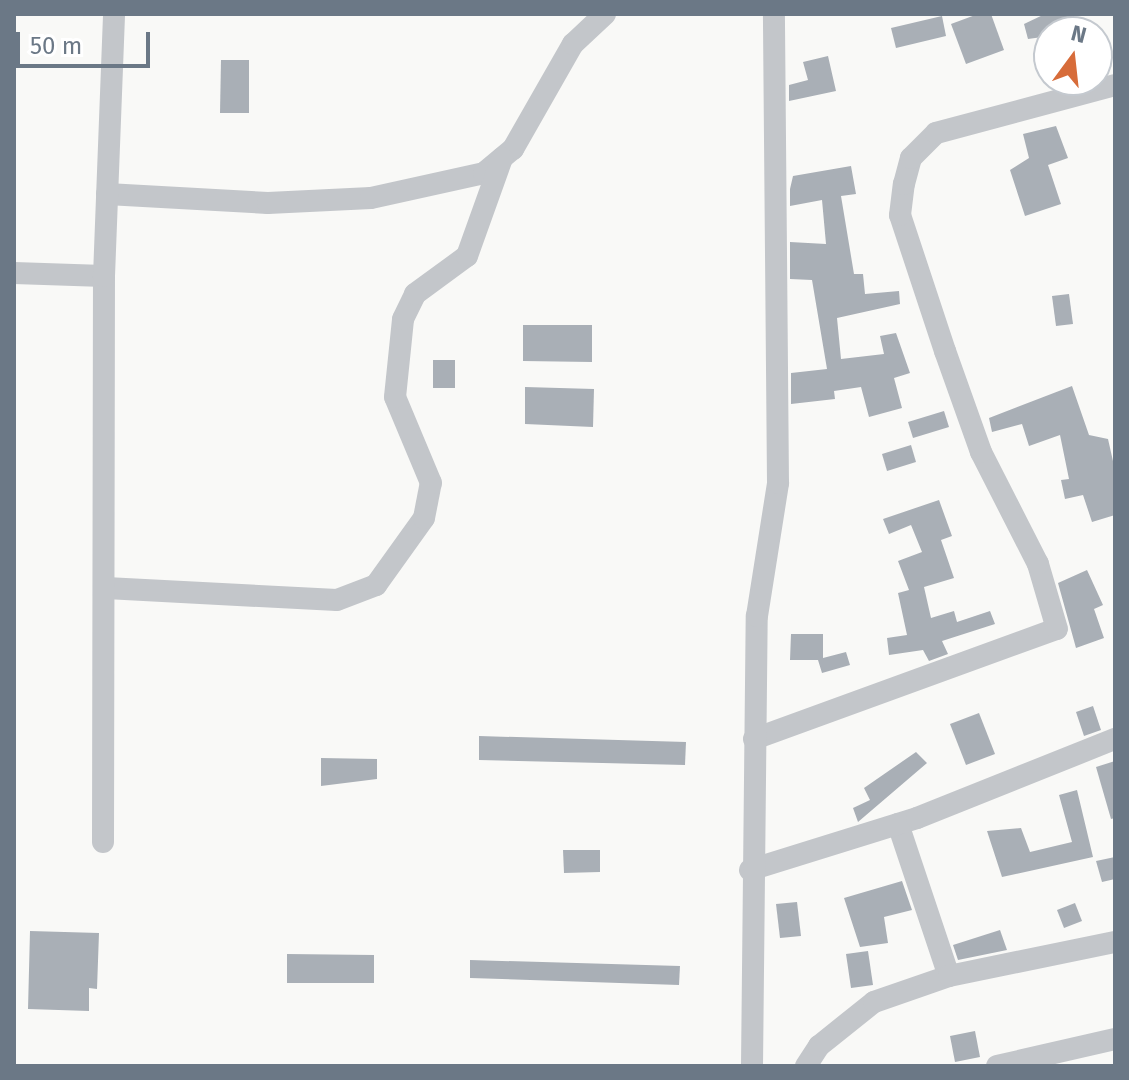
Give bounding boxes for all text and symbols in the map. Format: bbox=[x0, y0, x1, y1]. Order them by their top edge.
scale bar bbox=[20, 16, 154, 66]
north arrow bbox=[1033, 16, 1113, 96]
text: N bbox=[1068, 19, 1089, 49]
text: 50 m bbox=[30, 32, 82, 60]

